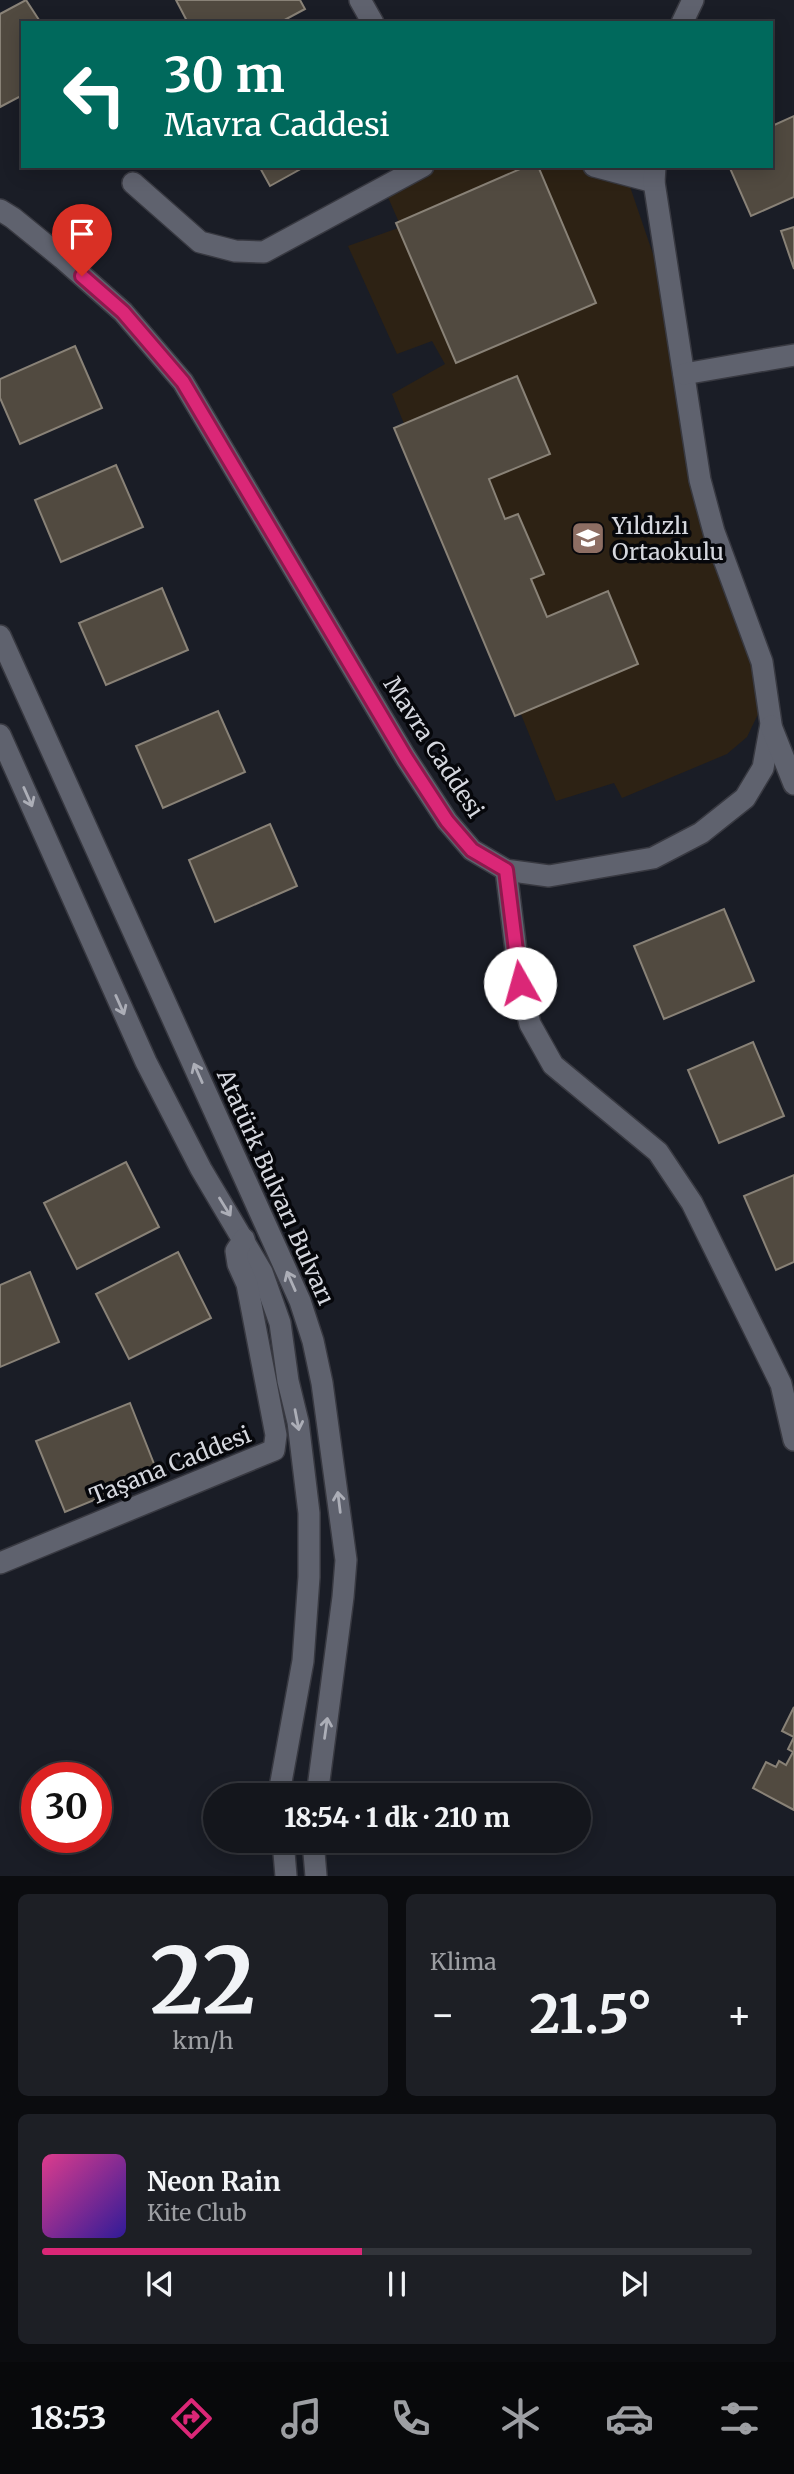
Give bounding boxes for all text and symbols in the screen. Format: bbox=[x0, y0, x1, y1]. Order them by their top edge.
text: 30 m bbox=[164, 44, 285, 105]
icon: left bbox=[49, 49, 140, 140]
text: Mavra Caddesi bbox=[164, 105, 390, 145]
pin bbox=[52, 204, 112, 276]
icon: arrive bbox=[63, 215, 101, 253]
place label: Yıldızlı Ortaokulu bbox=[611, 511, 724, 566]
school or university icon: Yıldızlı Ortaokulu bbox=[569, 519, 607, 557]
street label: Mavra Caddesi bbox=[378, 671, 490, 823]
one-way arrow bbox=[22, 786, 35, 807]
position arrow bbox=[483, 946, 557, 1020]
one-way arrow bbox=[114, 994, 127, 1015]
one-way arrow bbox=[190, 1063, 204, 1084]
street label: Atatürk Bulvarı Bulvarı bbox=[210, 1064, 341, 1309]
one-way arrow bbox=[218, 1196, 232, 1216]
one-way arrow bbox=[284, 1270, 297, 1292]
one-way arrow bbox=[290, 1408, 304, 1431]
street label: Taşana Caddesi bbox=[85, 1419, 255, 1511]
one-way arrow bbox=[332, 1491, 345, 1514]
one-way arrow bbox=[319, 1717, 332, 1740]
speed limit sign: 30 bbox=[21, 1762, 112, 1853]
text: 18:54 · 1 dk · 210 m bbox=[284, 1801, 510, 1834]
text: 22 bbox=[150, 1923, 256, 2038]
text: Klima bbox=[430, 1947, 497, 1976]
text: 21.5° bbox=[530, 1982, 652, 2047]
text: − bbox=[430, 1991, 455, 2038]
text: + bbox=[727, 1991, 752, 2038]
text: km/h bbox=[173, 2026, 233, 2055]
text: Neon Rain bbox=[147, 2165, 281, 2198]
text: Kite Club bbox=[147, 2198, 246, 2227]
icon: previous bbox=[141, 2265, 179, 2303]
icon: pause bbox=[378, 2265, 416, 2303]
icon: next bbox=[615, 2265, 653, 2303]
icon: directions bbox=[167, 2394, 216, 2443]
icon: music bbox=[277, 2394, 326, 2443]
icon: phone bbox=[386, 2394, 435, 2443]
icon: climate bbox=[496, 2394, 545, 2443]
icon: car bbox=[605, 2394, 654, 2443]
icon: filters bbox=[715, 2394, 764, 2443]
text: 18:53 bbox=[30, 2398, 107, 2438]

